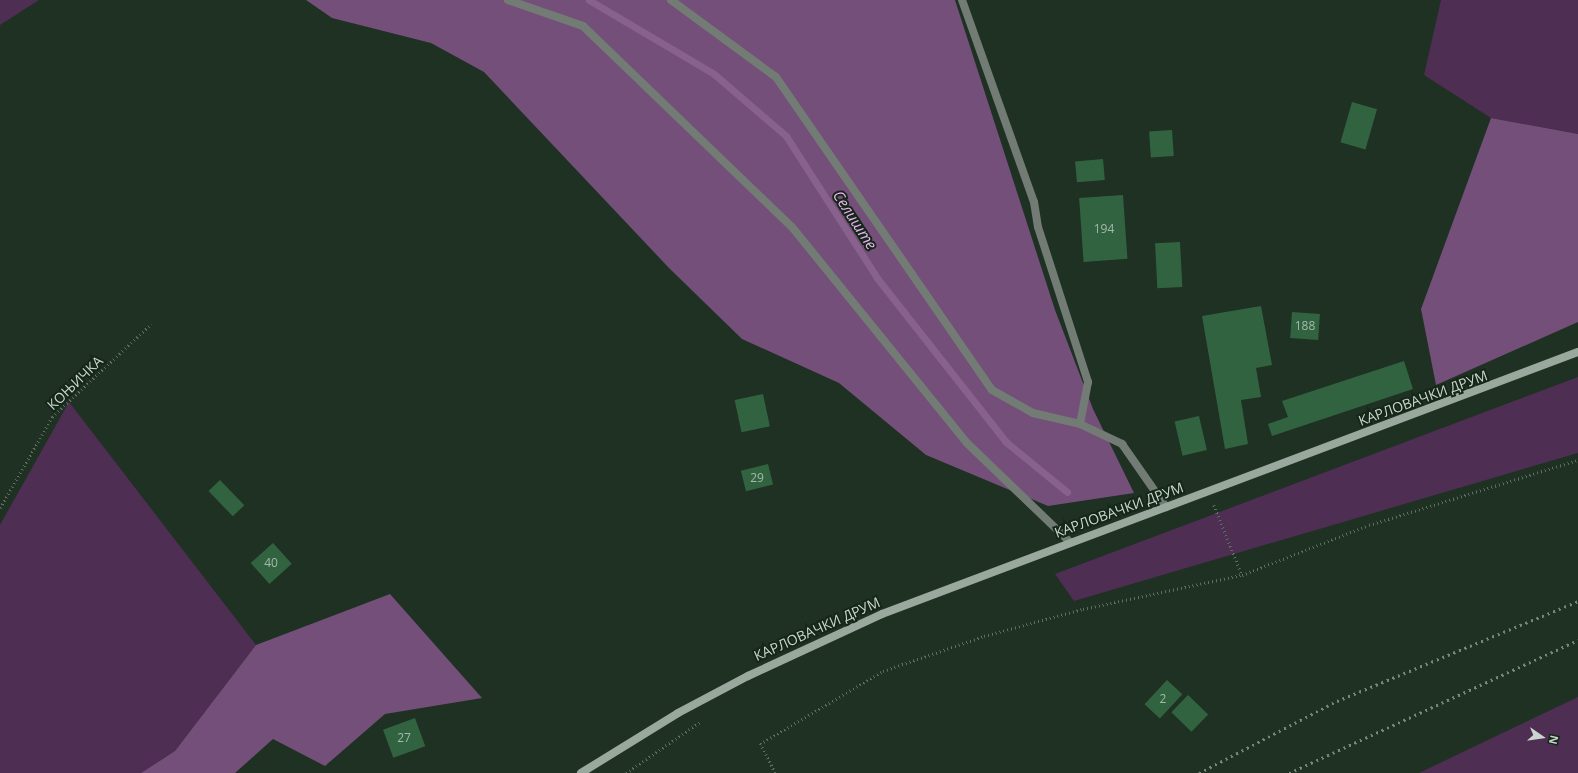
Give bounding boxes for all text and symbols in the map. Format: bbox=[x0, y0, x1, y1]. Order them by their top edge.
water label: Селиште bbox=[829, 187, 881, 253]
house number: 194 bbox=[1094, 222, 1114, 236]
house number: 188 bbox=[1295, 319, 1315, 333]
street label: КОЊИЧКА bbox=[44, 352, 106, 414]
street label: КАРЛОВАЧКИ ДРУМ bbox=[1356, 367, 1490, 429]
house number: 29 bbox=[750, 471, 764, 485]
street label: КАРЛОВАЧКИ ДРУМ bbox=[1052, 479, 1186, 541]
house number: 40 bbox=[264, 556, 278, 570]
street label: КАРЛОВАЧКИ ДРУМ bbox=[751, 594, 883, 664]
house number: 2 bbox=[1160, 692, 1166, 706]
north arrow bbox=[1522, 717, 1562, 757]
house number: 27 bbox=[397, 731, 411, 745]
text: N bbox=[1546, 734, 1562, 746]

